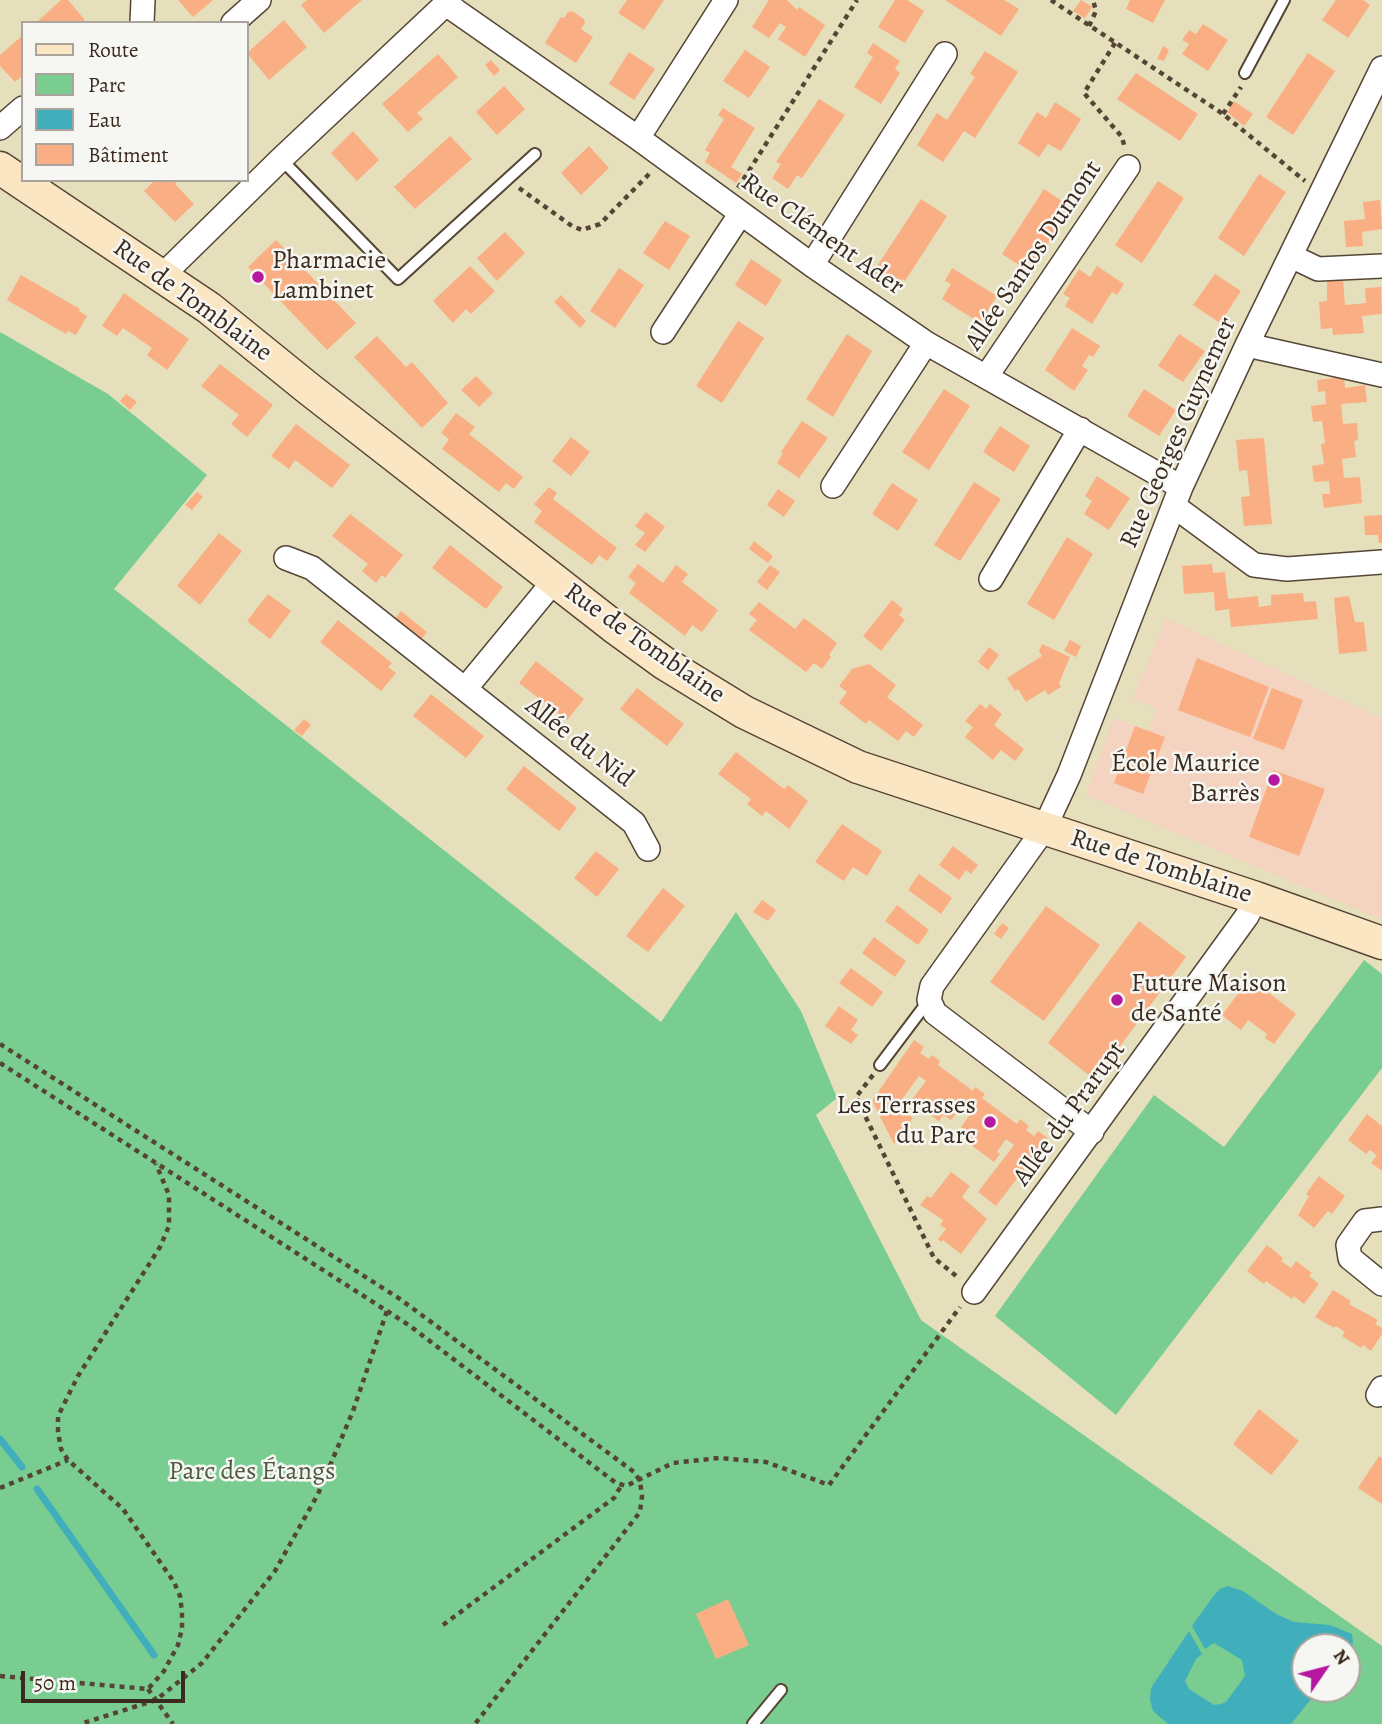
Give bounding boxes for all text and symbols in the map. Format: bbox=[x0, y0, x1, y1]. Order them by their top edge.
legend bbox=[21, 21, 248, 182]
text: Route bbox=[88, 36, 138, 64]
text: Parc bbox=[88, 71, 126, 99]
text: Eau bbox=[88, 106, 121, 134]
text: Bâtiment bbox=[88, 141, 169, 169]
street label: Allée Santos Dumont bbox=[959, 155, 1109, 357]
street label: Rue Clément Ader bbox=[734, 167, 910, 303]
street label: Rue de Tomblaine bbox=[106, 233, 278, 369]
place label: Pharmacie Lambinet bbox=[272, 246, 386, 308]
marker: Pharmacie Lambinet bbox=[250, 269, 266, 285]
street label: Rue Georges Guynemer bbox=[1114, 313, 1244, 553]
street label: Rue de Tomblaine bbox=[558, 577, 730, 711]
street label: Allée du Nid bbox=[519, 691, 639, 795]
place label: École Maurice Barrès bbox=[1111, 749, 1260, 810]
marker: École Maurice Barrès bbox=[1266, 772, 1282, 788]
street label: Rue de Tomblaine bbox=[1066, 823, 1256, 911]
place label: Future Maison de Santé bbox=[1131, 969, 1286, 1030]
marker: Future Maison de Santé bbox=[1109, 992, 1125, 1008]
street label: Allée du Prarupt bbox=[1007, 1036, 1133, 1192]
place label: Les Terrasses du Parc bbox=[837, 1091, 976, 1152]
marker: Les Terrasses du Parc bbox=[982, 1114, 998, 1130]
park label: Parc des Étangs bbox=[169, 1457, 335, 1489]
north arrow bbox=[1291, 1633, 1361, 1703]
text: N bbox=[1327, 1644, 1356, 1670]
scale bar bbox=[24, 1658, 189, 1702]
text: 50 m bbox=[34, 1669, 76, 1697]

